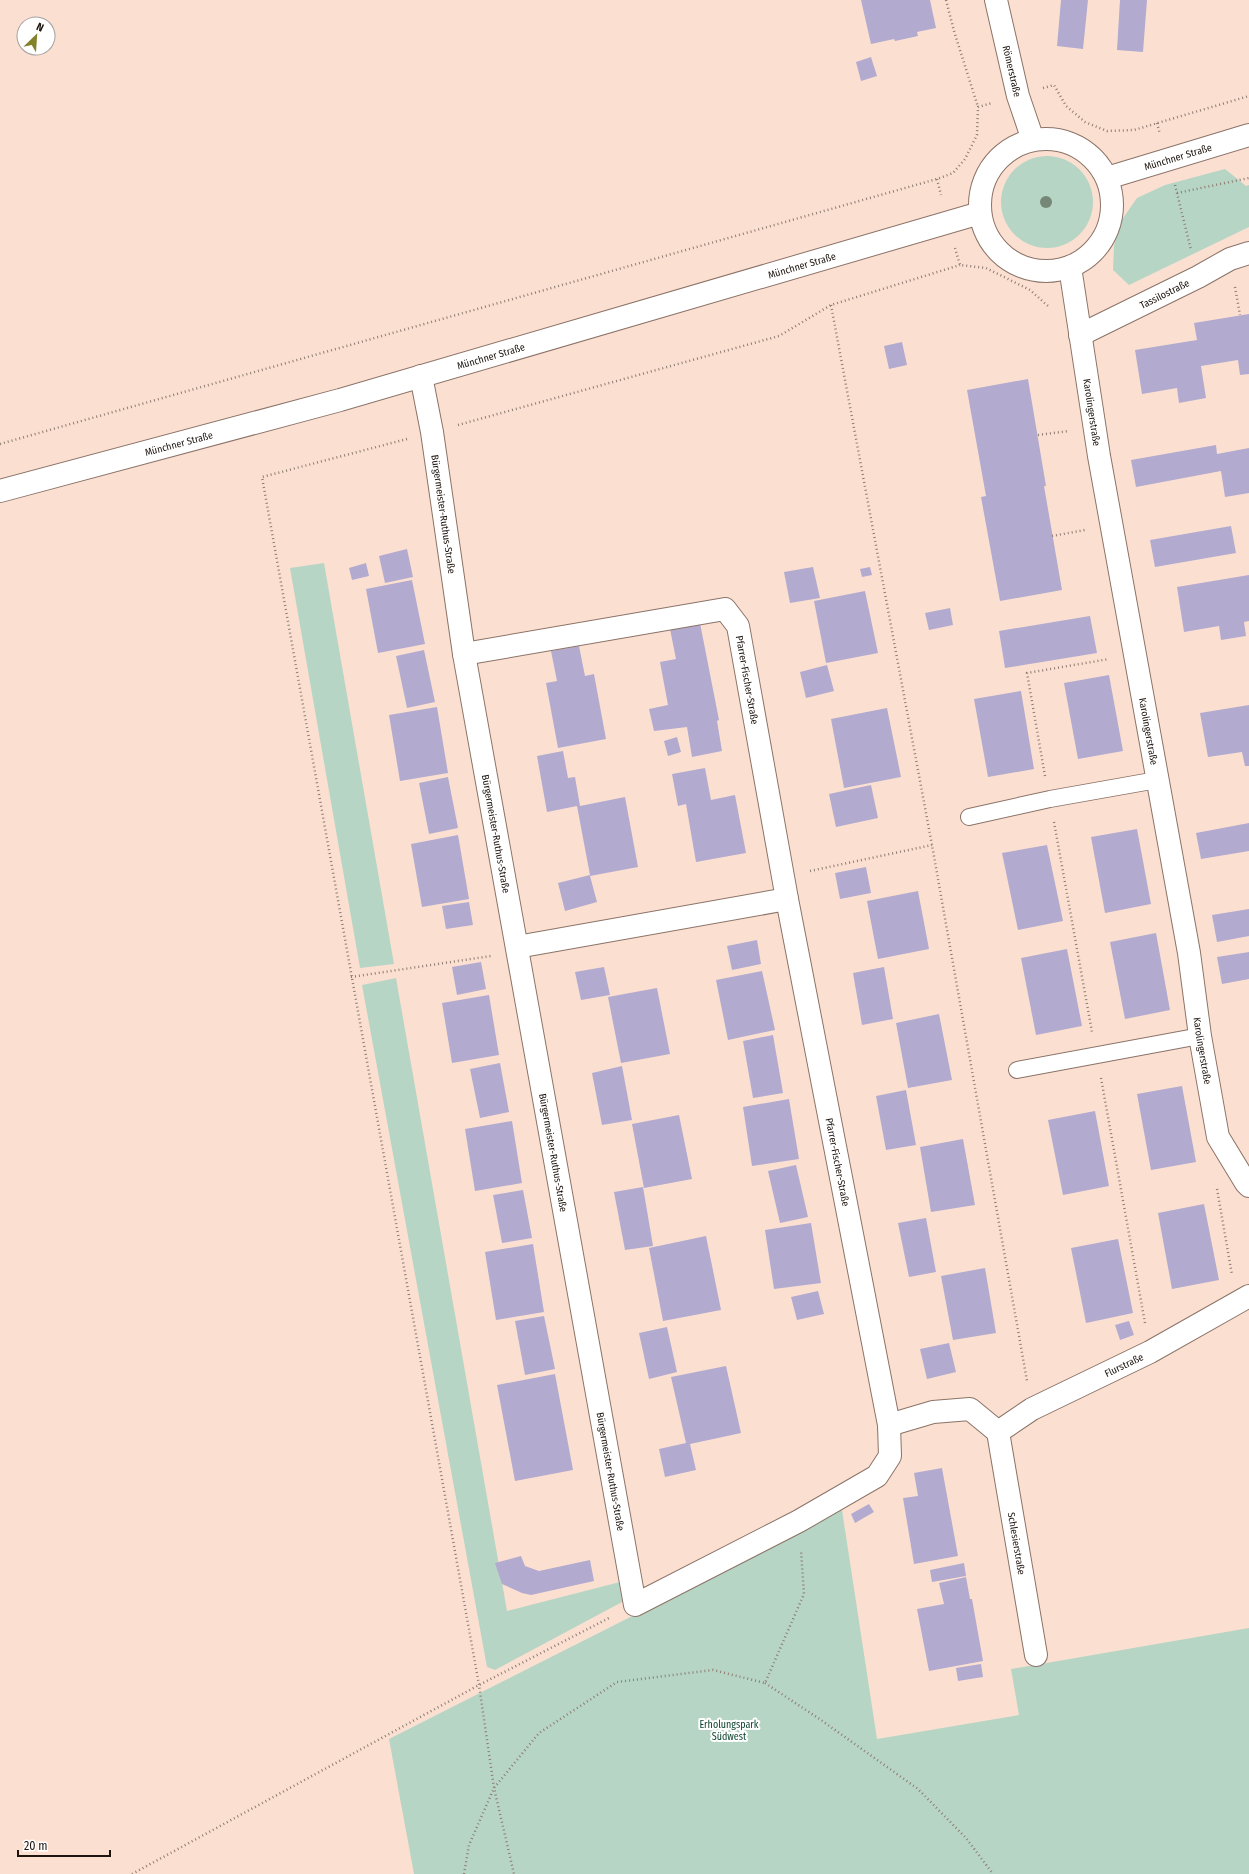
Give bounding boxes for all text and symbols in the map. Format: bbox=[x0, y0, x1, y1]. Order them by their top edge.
north arrow bbox=[16, 16, 56, 56]
text: N bbox=[34, 20, 46, 35]
street label: Römerstraße bbox=[1000, 44, 1023, 98]
street label: Münchner Straße bbox=[1143, 142, 1213, 173]
street label: Münchner Straße bbox=[767, 250, 837, 282]
street label: Tassilostraße bbox=[1138, 277, 1192, 312]
street label: Münchner Straße bbox=[456, 341, 526, 372]
street label: Karolingerstraße bbox=[1080, 378, 1102, 447]
street label: Münchner Straße bbox=[144, 429, 214, 459]
street label: Bürgermeister-Ruthus-Straße bbox=[428, 454, 457, 575]
street label: Pfarrer-Fischer-Straße bbox=[733, 635, 761, 725]
street label: Karolingerstraße bbox=[1136, 697, 1160, 766]
street label: Bürgermeister-Ruthus-Straße bbox=[479, 774, 512, 894]
street label: Karolingerstraße bbox=[1191, 1017, 1214, 1085]
street label: Bürgermeister-Ruthus-Straße bbox=[536, 1093, 569, 1213]
street label: Pfarrer-Fischer-Straße bbox=[823, 1117, 851, 1207]
street label: Flurstraße bbox=[1103, 1351, 1146, 1380]
street label: Bürgermeister-Ruthus-Straße bbox=[593, 1412, 627, 1532]
street label: Schlesierstraße bbox=[1005, 1511, 1027, 1576]
park label: Erholungspark Südwest bbox=[700, 1719, 759, 1743]
scale bar bbox=[18, 1832, 110, 1858]
text: 20 m bbox=[24, 1839, 48, 1853]

